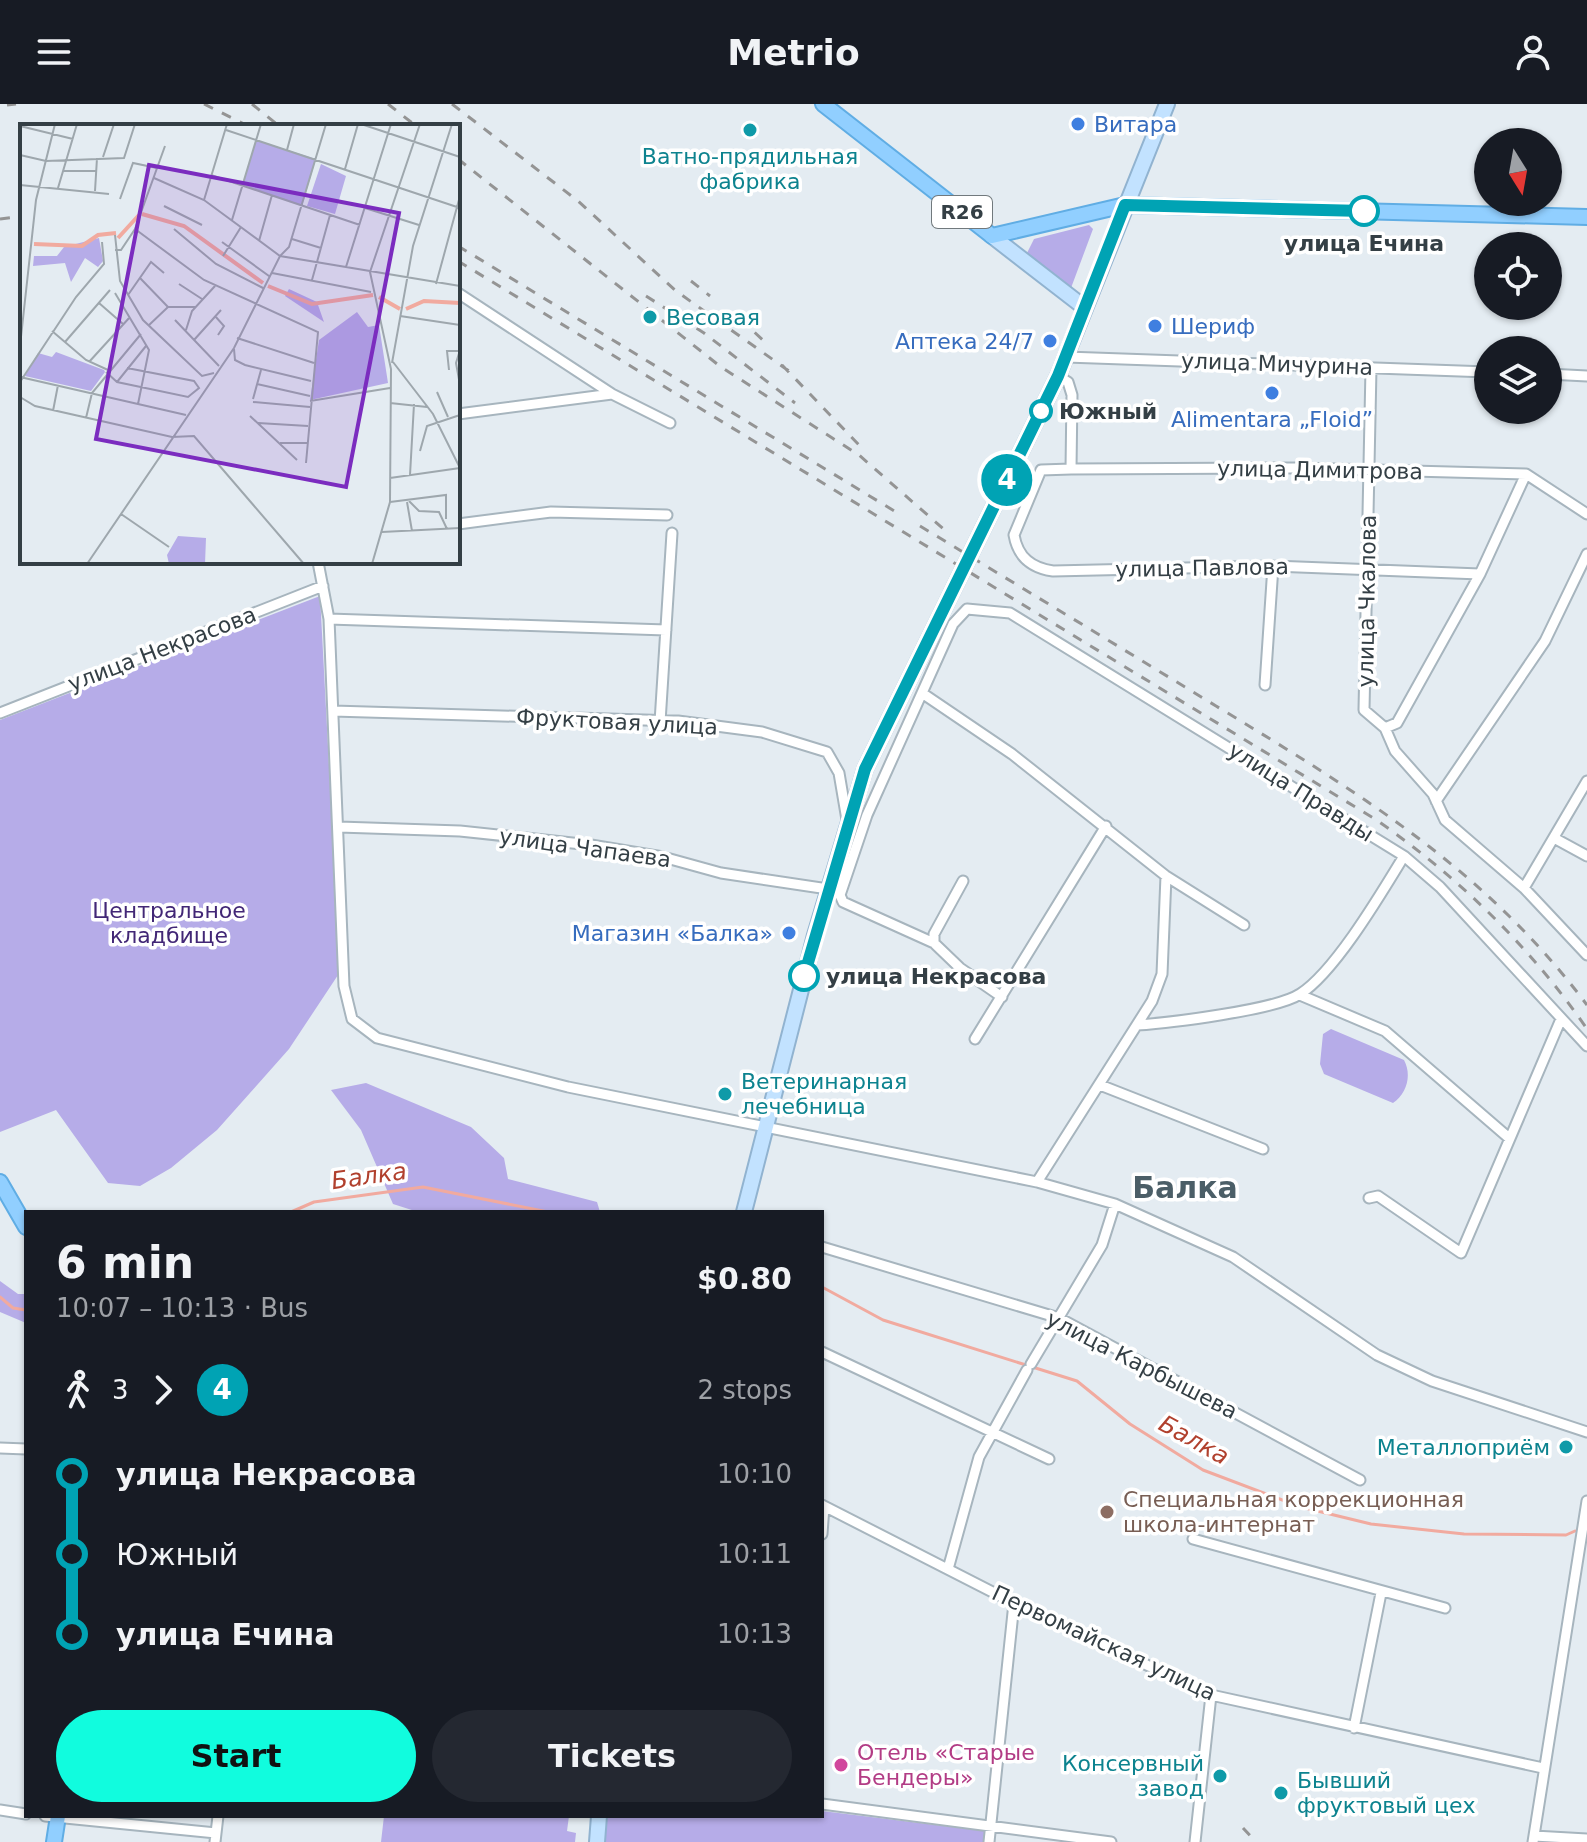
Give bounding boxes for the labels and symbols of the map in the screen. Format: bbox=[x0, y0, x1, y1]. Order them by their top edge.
place label: Витара bbox=[1094, 112, 1177, 137]
marker: Витара bbox=[1069, 115, 1087, 133]
marker: Ватно-прядильная фабрика bbox=[741, 121, 759, 139]
inset map bbox=[20, 124, 460, 564]
north arrow bbox=[1474, 128, 1562, 216]
place label: Ватно-прядильная фабрика bbox=[642, 144, 858, 194]
road number: R26 bbox=[932, 196, 992, 228]
marker: улица Ечина bbox=[1349, 196, 1379, 226]
place label: улица Ечина bbox=[1284, 231, 1444, 256]
place label: Весовая bbox=[666, 305, 760, 330]
marker: Весовая bbox=[641, 308, 659, 326]
place label: Шериф bbox=[1171, 314, 1255, 339]
marker: Шериф bbox=[1146, 317, 1164, 335]
place label: Аптека 24/7 bbox=[895, 329, 1034, 354]
marker: Аптека 24/7 bbox=[1041, 332, 1059, 350]
street label: улица Мичурина bbox=[1180, 348, 1374, 380]
marker: Alimentara „Floid” bbox=[1263, 384, 1281, 402]
place label: Южный bbox=[1059, 399, 1157, 424]
marker: Южный bbox=[1030, 400, 1052, 422]
place label: Alimentara „Floid” bbox=[1171, 407, 1373, 432]
line badge: 4 bbox=[981, 454, 1033, 506]
street label: улица Димитрова bbox=[1217, 456, 1423, 484]
street label: улица Чкалова bbox=[1353, 514, 1381, 688]
street label: улица Павлова bbox=[1115, 554, 1289, 582]
street label: улица Некрасова bbox=[64, 602, 260, 696]
street label: Фруктовая улица bbox=[515, 704, 719, 740]
street label: улица Правды bbox=[1224, 737, 1378, 847]
street label: улица Чапаева bbox=[497, 824, 673, 872]
park label: Центральное кладбище bbox=[92, 898, 246, 948]
place label: Магазин «Балка» bbox=[572, 921, 773, 946]
marker: Магазин «Балка» bbox=[780, 924, 798, 942]
marker: улица Некрасова bbox=[789, 961, 819, 991]
place label: улица Некрасова bbox=[826, 964, 1046, 989]
place label: Ветеринарная лечебница bbox=[741, 1069, 907, 1119]
marker: Ветеринарная лечебница bbox=[716, 1085, 734, 1103]
water label: Балка bbox=[330, 1157, 408, 1195]
district label: Балка bbox=[1132, 1170, 1238, 1205]
street label: улица Карбышева bbox=[1042, 1306, 1242, 1424]
water label: Балка bbox=[1154, 1409, 1234, 1471]
place label: Металлоприём bbox=[1377, 1435, 1550, 1460]
marker: Металлоприём bbox=[1557, 1438, 1575, 1456]
place label: Специальная коррекционная школа-интернат bbox=[1123, 1487, 1464, 1537]
marker: Специальная коррекционная школа-интернат bbox=[1098, 1503, 1116, 1521]
street label: Первомайская улица bbox=[988, 1580, 1220, 1706]
place label: Отель «Старые Бендеры» bbox=[857, 1740, 1035, 1790]
place label: Консервный завод bbox=[1062, 1751, 1204, 1801]
marker: Отель «Старые Бендеры» bbox=[832, 1756, 850, 1774]
marker: Консервный завод bbox=[1211, 1767, 1229, 1785]
place label: Бывший фруктовый цех bbox=[1297, 1768, 1476, 1818]
marker: Бывший фруктовый цех bbox=[1272, 1784, 1290, 1802]

